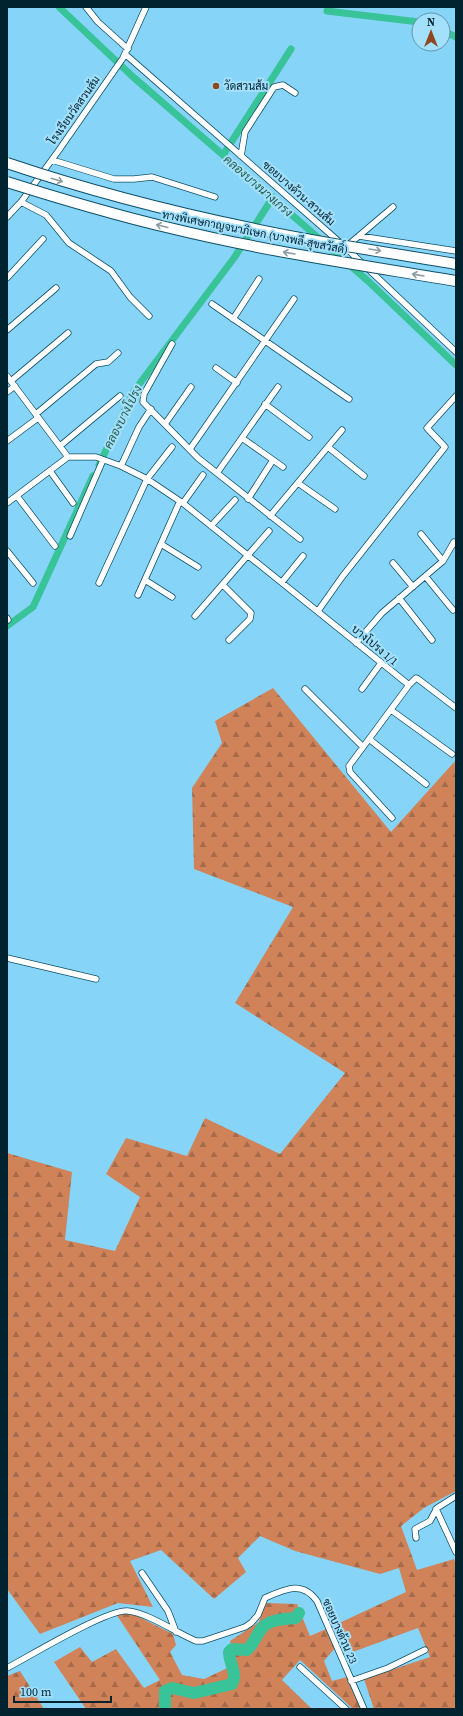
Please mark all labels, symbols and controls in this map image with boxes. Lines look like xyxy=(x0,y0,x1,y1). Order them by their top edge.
north arrow xyxy=(411,12,451,52)
text: N xyxy=(427,15,435,30)
street label: โรงเรียนวัดสวนส้ม xyxy=(44,72,104,149)
place label: วัดสวนส้ม xyxy=(224,79,268,94)
marker: วัดสวนส้ม xyxy=(211,81,221,91)
water label: คลองบางนางเกรง xyxy=(220,152,296,221)
street label: ซอยบางด้วน-สวนส้ม xyxy=(259,158,338,229)
one-way arrow xyxy=(51,177,64,184)
street label: ทางพิเศษกาญจนาภิเษก (บางพลี-สุขสวัสดิ์) xyxy=(160,203,350,259)
one-way arrow xyxy=(156,222,169,230)
one-way arrow xyxy=(368,246,381,254)
one-way arrow xyxy=(283,248,296,256)
one-way arrow xyxy=(411,270,424,278)
water label: คลองบางโปรง xyxy=(100,382,146,452)
street label: บางโปรง 1/1 xyxy=(348,621,402,669)
street label: ซอยบางด้วน 23 xyxy=(319,1596,361,1667)
scale bar xyxy=(14,1678,111,1704)
text: 100 m xyxy=(20,1684,52,1700)

